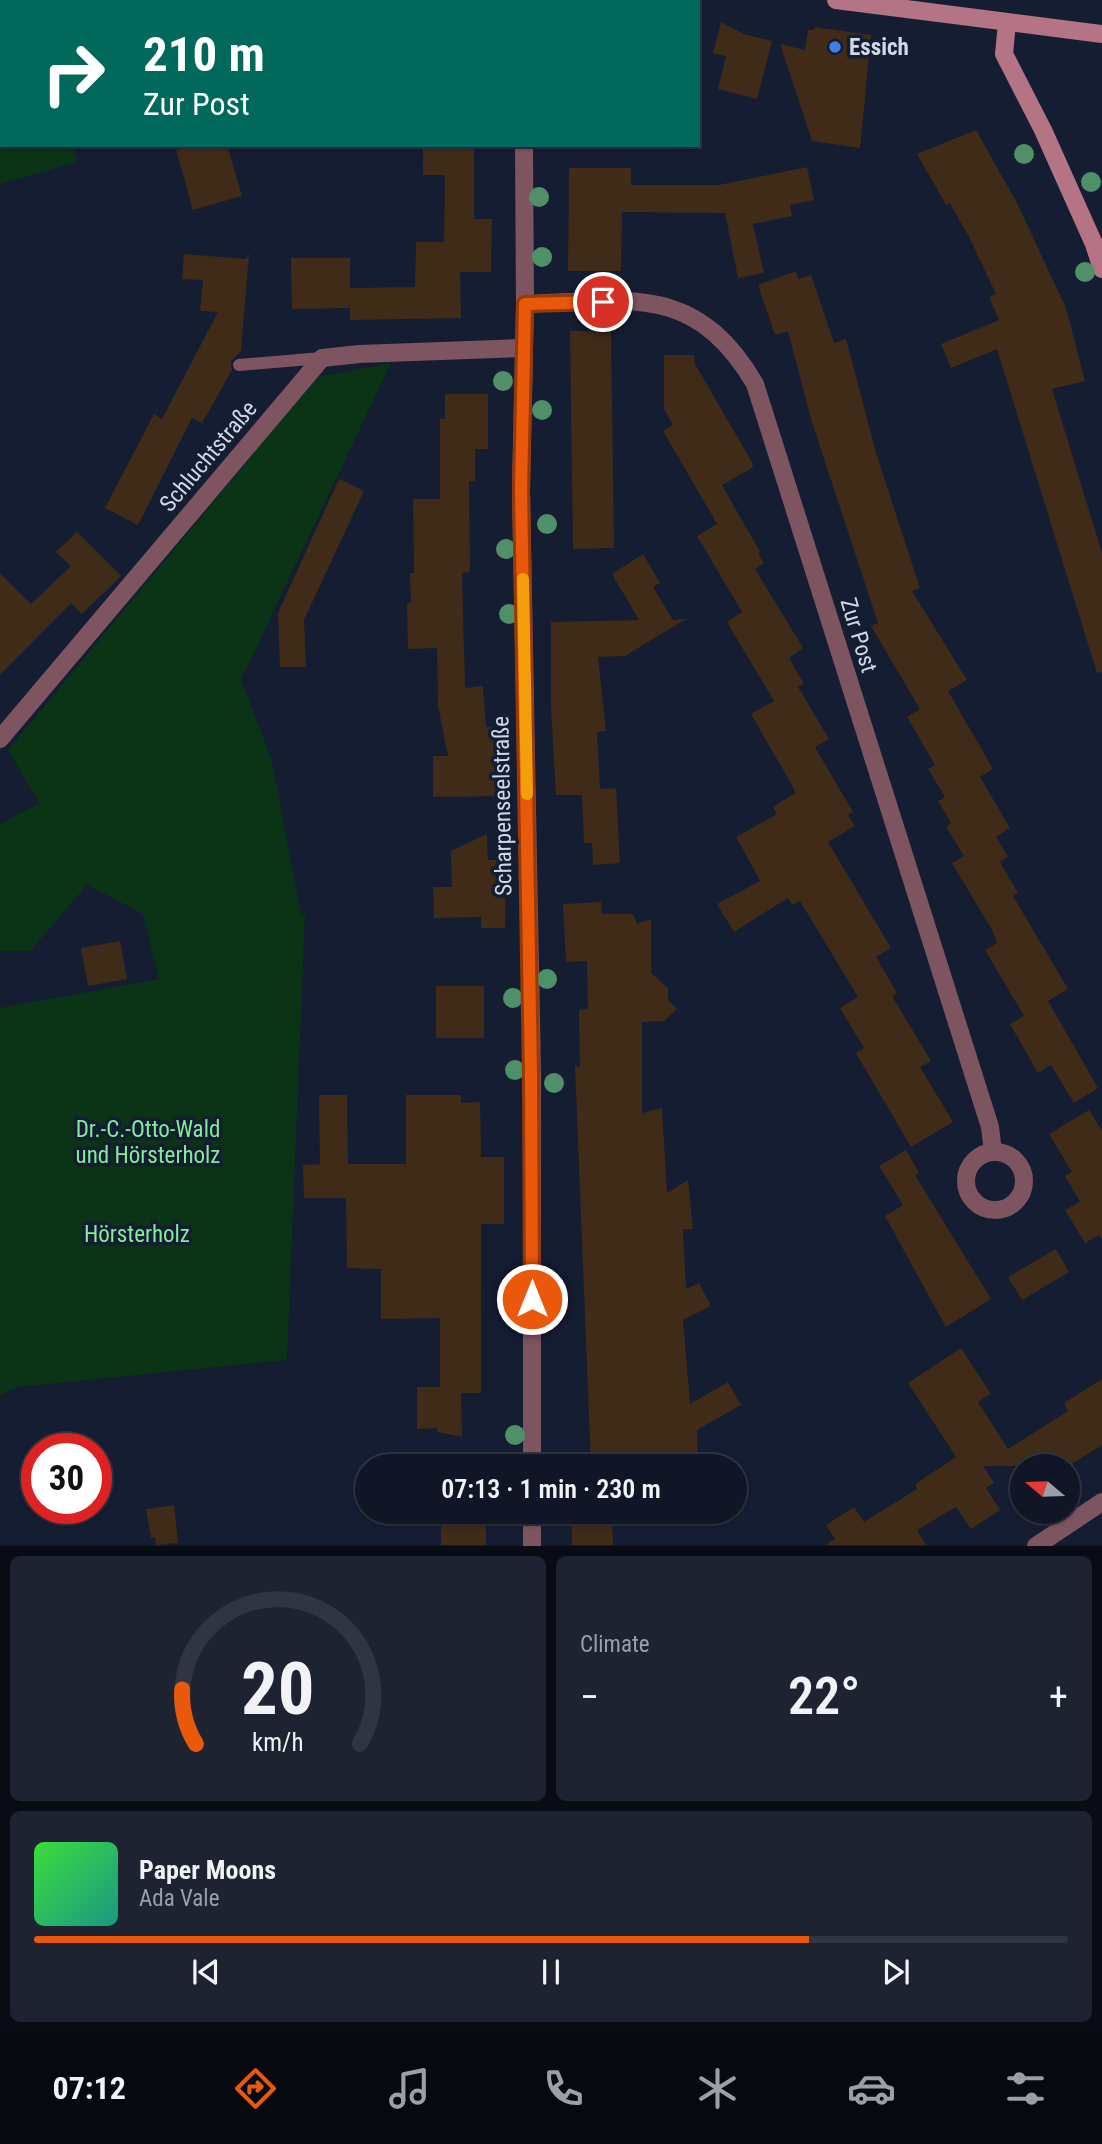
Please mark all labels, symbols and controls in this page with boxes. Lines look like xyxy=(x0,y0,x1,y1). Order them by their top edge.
text: 210 m xyxy=(143,26,265,83)
icon: right xyxy=(28,28,119,119)
place label: Essich xyxy=(849,34,909,61)
marker: Essich xyxy=(827,39,843,55)
text: Zur Post xyxy=(143,85,250,123)
pin xyxy=(573,272,633,332)
icon: arrive xyxy=(584,283,622,321)
street label: Schluchtstraße xyxy=(154,395,263,517)
street label: Zur Post xyxy=(834,595,883,676)
street label: Scharpenseelstraße xyxy=(487,716,518,896)
park label: Dr.-C.-Otto-Wald und Hörsterholz xyxy=(76,1116,220,1169)
park label: Hörsterholz xyxy=(84,1221,190,1248)
position arrow xyxy=(495,1262,569,1336)
speed limit sign: 30 xyxy=(21,1433,112,1524)
north arrow xyxy=(1010,1454,1080,1524)
map controls xyxy=(1010,1454,1080,1524)
text: 07:13 · 1 min · 230 m xyxy=(441,1474,661,1504)
text: Climate xyxy=(580,1631,650,1658)
text: 20 xyxy=(241,1647,315,1733)
text: 22° xyxy=(788,1666,860,1727)
text: − xyxy=(580,1675,599,1719)
text: + xyxy=(1049,1675,1068,1719)
text: km/h xyxy=(252,1728,304,1757)
text: Paper Moons xyxy=(139,1855,276,1885)
text: Ada Vale xyxy=(139,1885,219,1912)
icon: previous xyxy=(187,1953,225,1991)
icon: pause xyxy=(532,1953,570,1991)
icon: next xyxy=(877,1953,915,1991)
icon: directions xyxy=(231,2064,280,2113)
icon: music xyxy=(385,2064,434,2113)
icon: phone xyxy=(539,2064,588,2113)
icon: climate xyxy=(693,2064,742,2113)
icon: car xyxy=(847,2064,896,2113)
icon: filters xyxy=(1001,2064,1050,2113)
text: 07:12 xyxy=(52,2069,126,2107)

